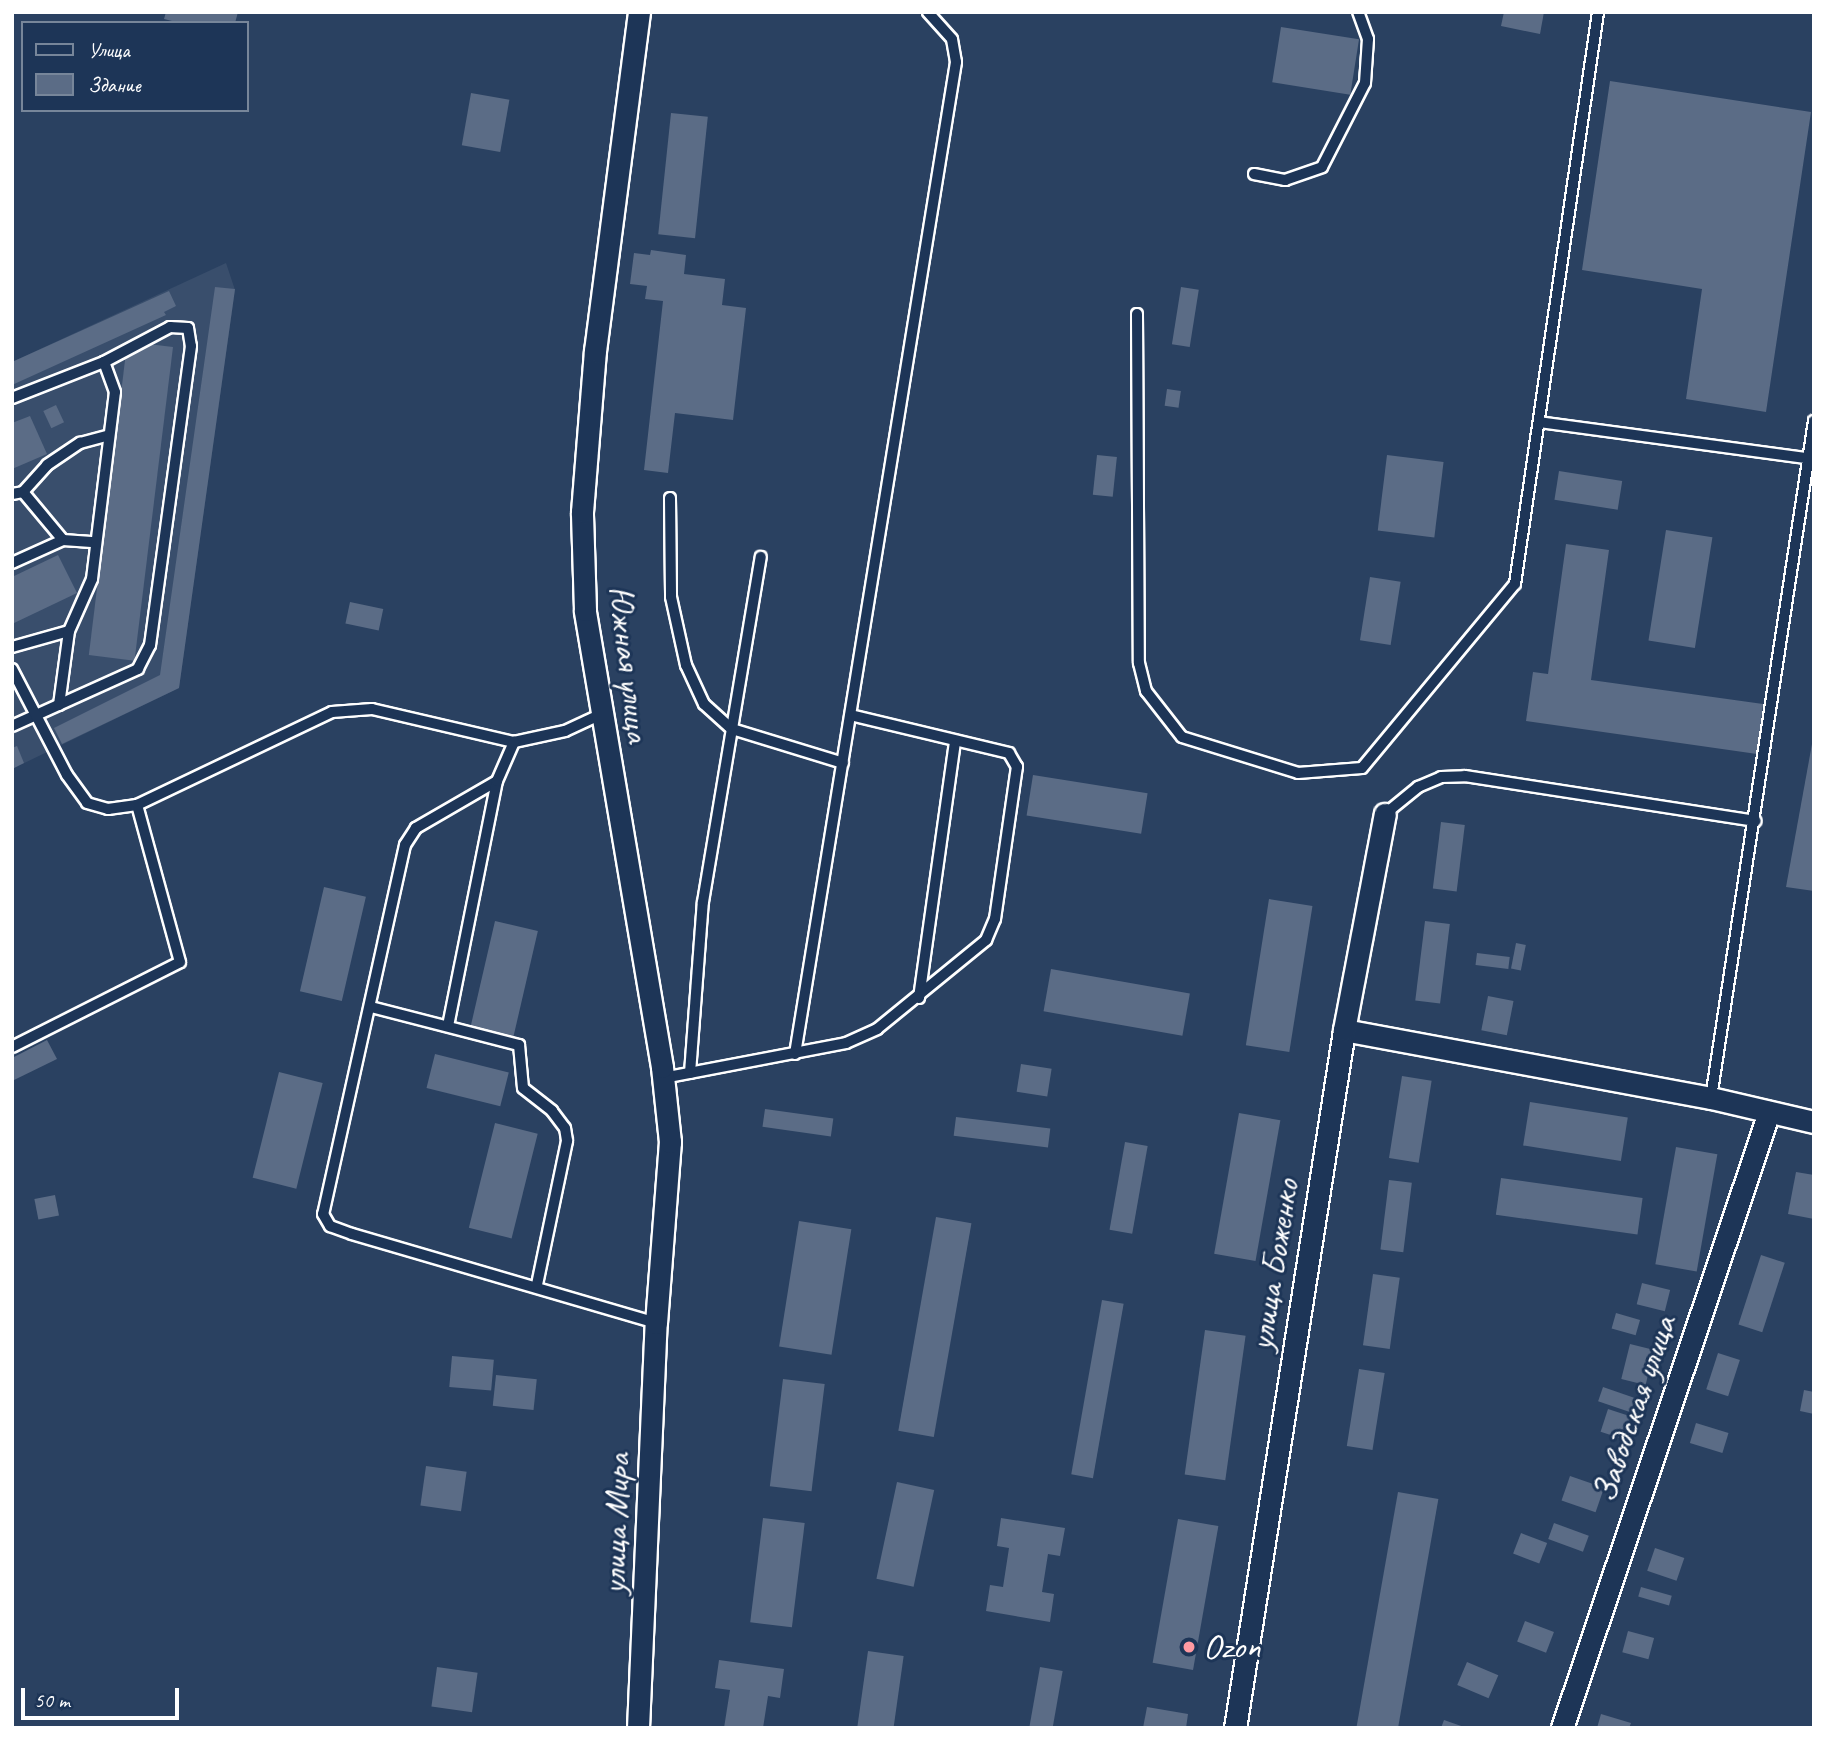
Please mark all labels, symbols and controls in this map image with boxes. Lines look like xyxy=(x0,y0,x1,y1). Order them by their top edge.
legend xyxy=(21,21,248,112)
text: Улица xyxy=(88,37,130,63)
text: Здание xyxy=(88,72,141,98)
street label: Южная улица xyxy=(598,582,660,746)
street label: улица Боженко xyxy=(1240,1175,1308,1355)
street label: Заводская улица xyxy=(1582,1309,1686,1509)
street label: улица Мира xyxy=(593,1453,639,1595)
place label: Ozon xyxy=(1203,1626,1261,1668)
marker: Ozon xyxy=(1181,1639,1197,1655)
scale bar xyxy=(24,1674,182,1718)
text: 50 m xyxy=(34,1687,70,1713)

